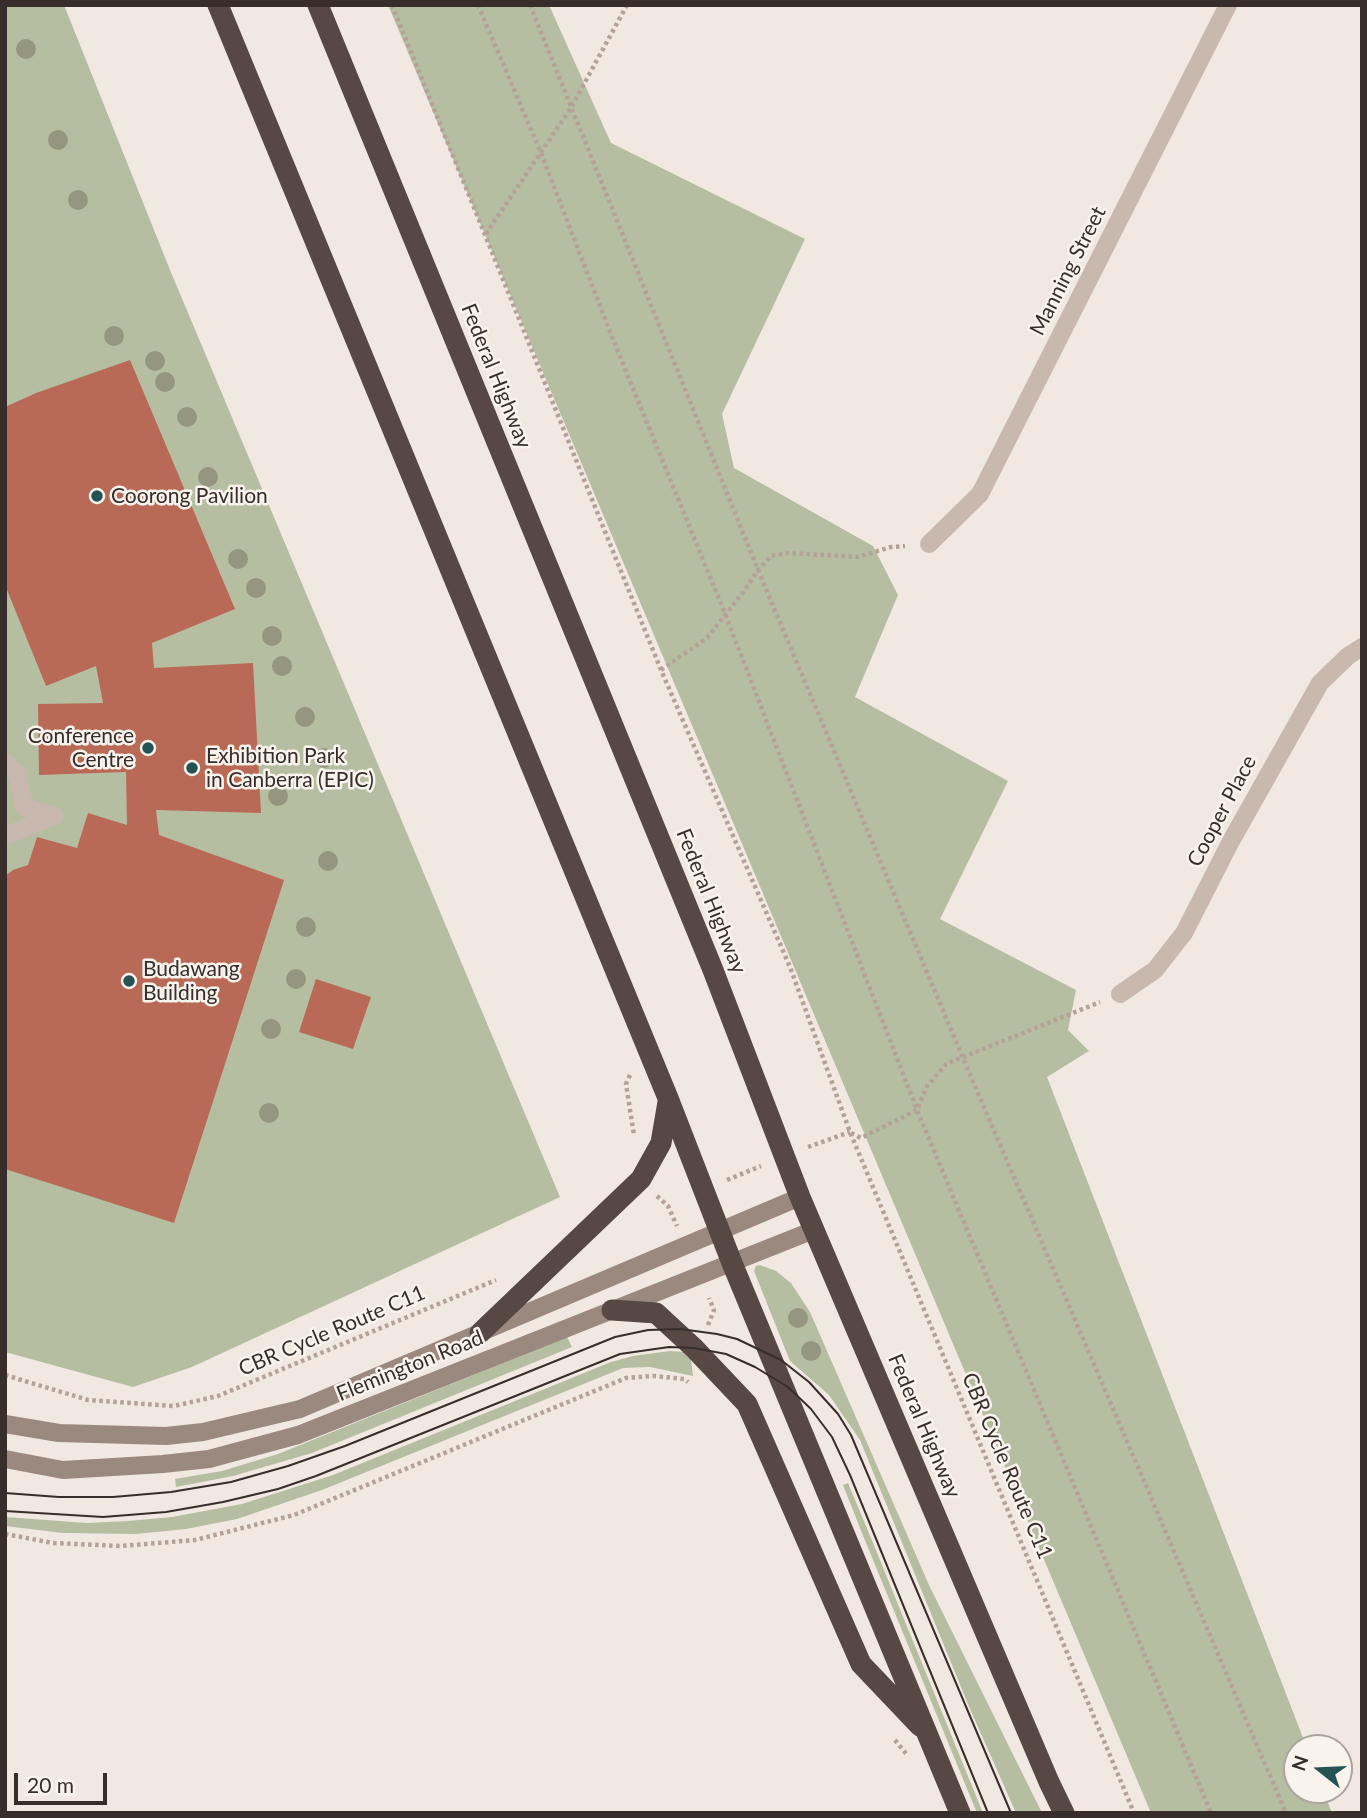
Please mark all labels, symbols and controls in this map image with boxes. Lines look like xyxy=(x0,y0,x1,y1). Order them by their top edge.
street label: Manning Street xyxy=(1025,202,1111,340)
street label: Federal Highway xyxy=(455,300,537,452)
place label: Coorong Pavilion xyxy=(111,483,268,509)
marker: Coorong Pavilion xyxy=(89,488,105,504)
place label: Conference Centre xyxy=(28,723,134,773)
marker: Conference Centre xyxy=(140,740,156,756)
place label: Exhibition Park in Canberra (EPIC) xyxy=(206,743,374,793)
street label: Cooper Place xyxy=(1182,751,1262,871)
marker: Exhibition Park in Canberra (EPIC) xyxy=(184,760,200,776)
street label: Federal Highway xyxy=(670,825,752,977)
place label: Budawang Building xyxy=(143,956,240,1006)
marker: Budawang Building xyxy=(121,973,137,989)
street label: CBR Cycle Route C11 xyxy=(235,1280,429,1382)
street label: Flemington Road xyxy=(333,1325,487,1407)
street label: Federal Highway xyxy=(882,1350,966,1502)
street label: CBR Cycle Route C11 xyxy=(956,1369,1058,1563)
north arrow xyxy=(1283,1734,1353,1804)
text: N xyxy=(1286,1752,1313,1773)
scale bar xyxy=(18,1758,110,1802)
text: 20 m xyxy=(27,1772,74,1797)

